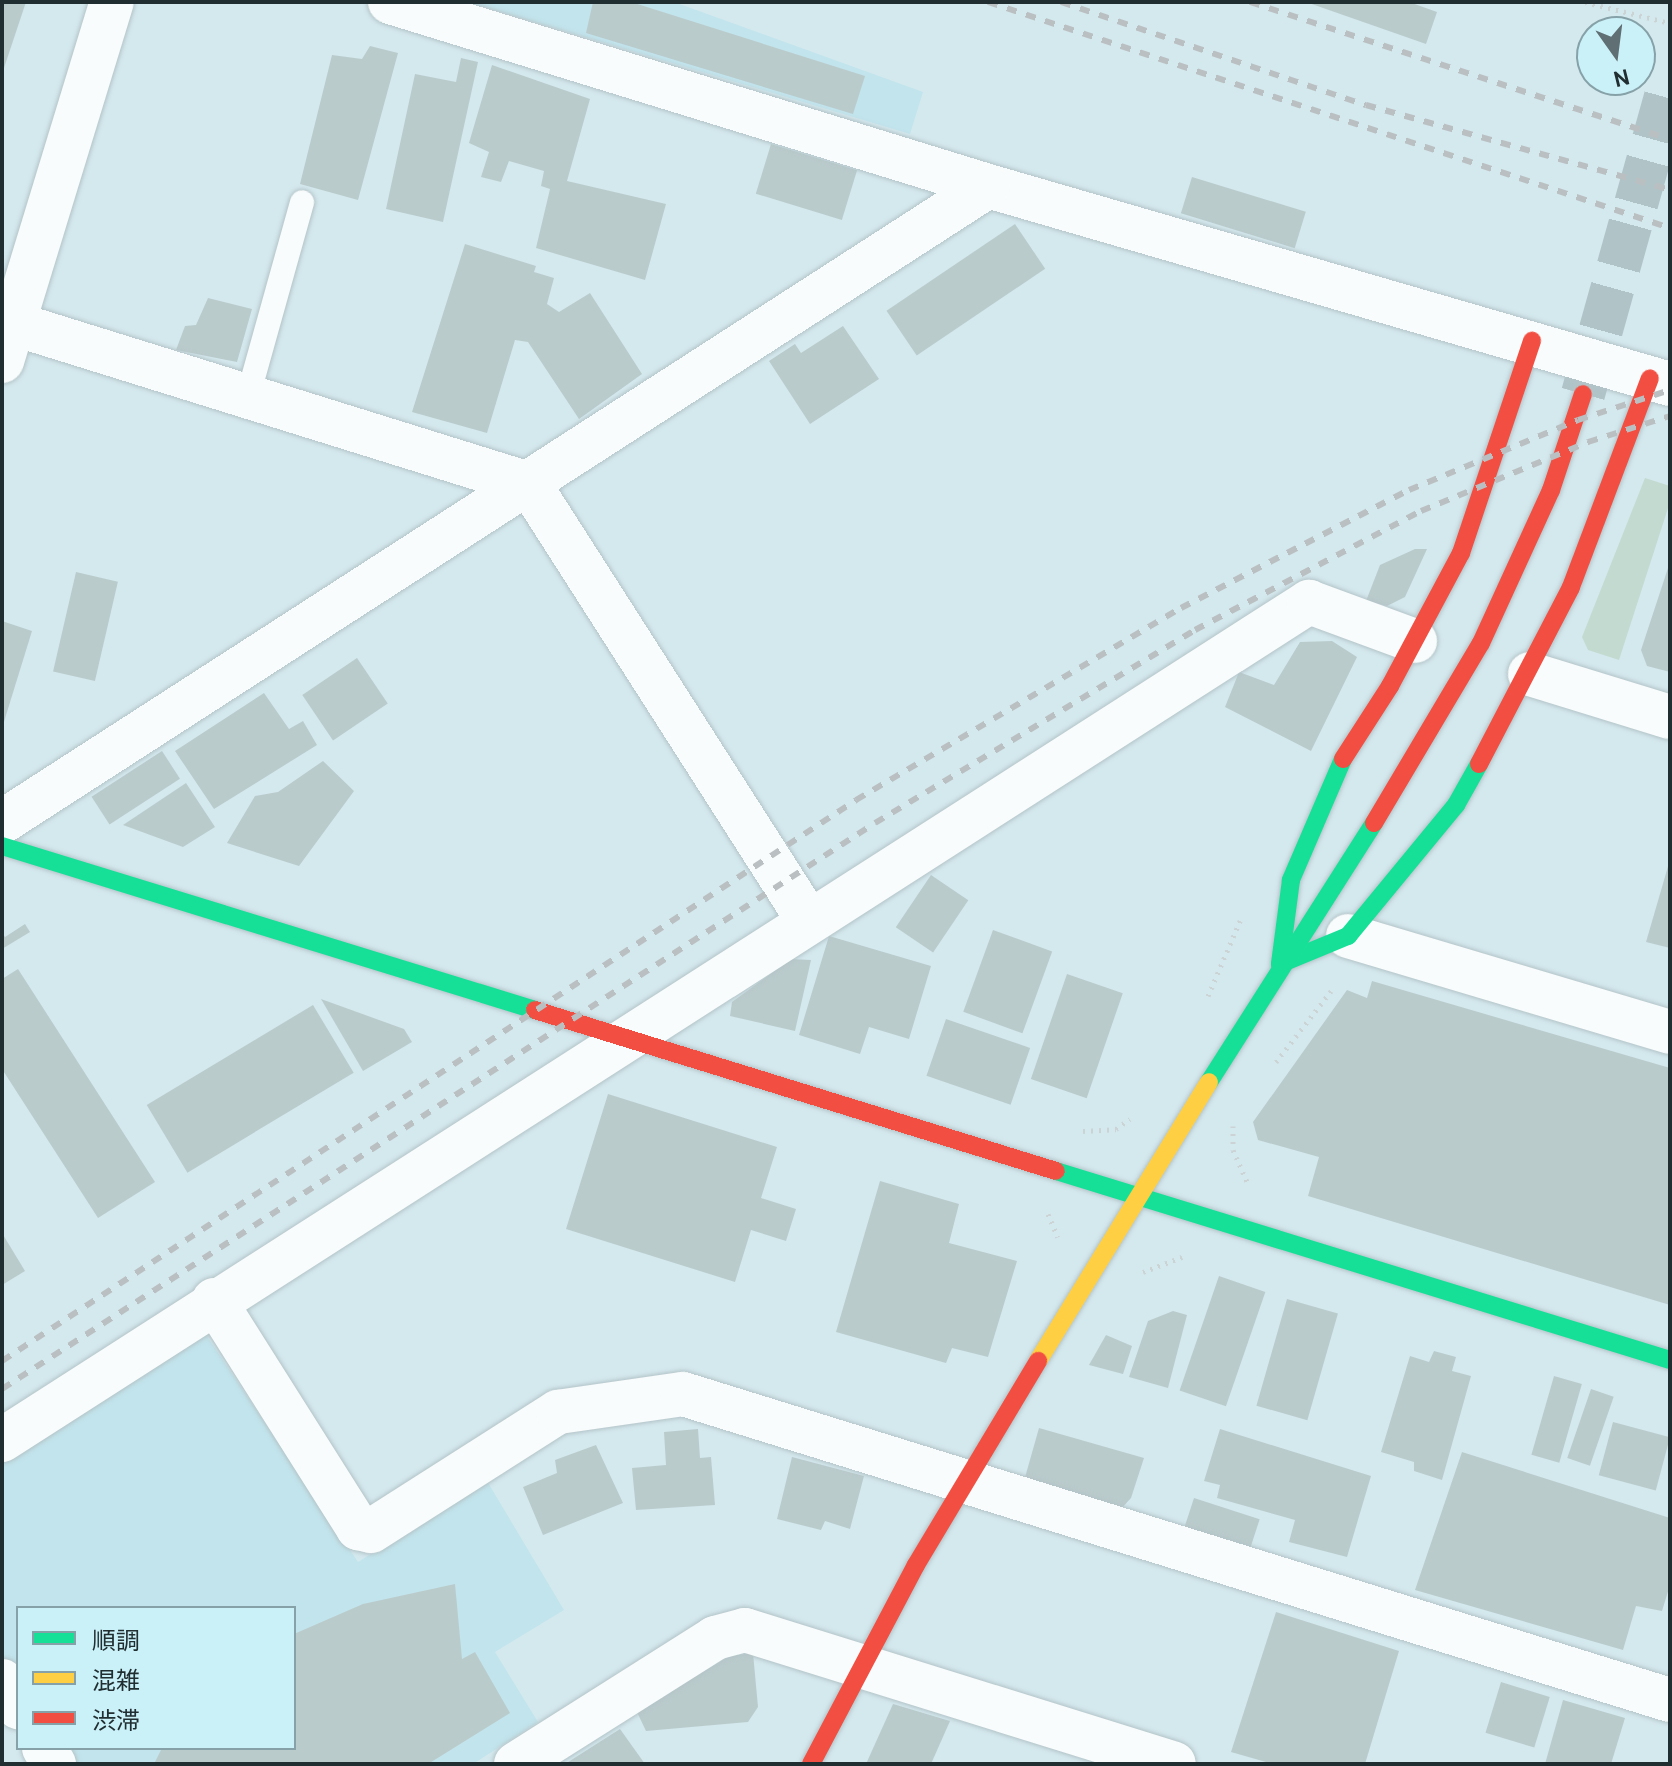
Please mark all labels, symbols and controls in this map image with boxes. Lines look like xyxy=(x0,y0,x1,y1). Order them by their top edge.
north arrow xyxy=(1576,16,1656,96)
text: N xyxy=(1611,63,1632,93)
legend xyxy=(16,1606,296,1750)
text: 順調 xyxy=(92,1626,140,1655)
text: 混雑 xyxy=(92,1666,140,1695)
text: 渋滞 xyxy=(92,1706,140,1735)

